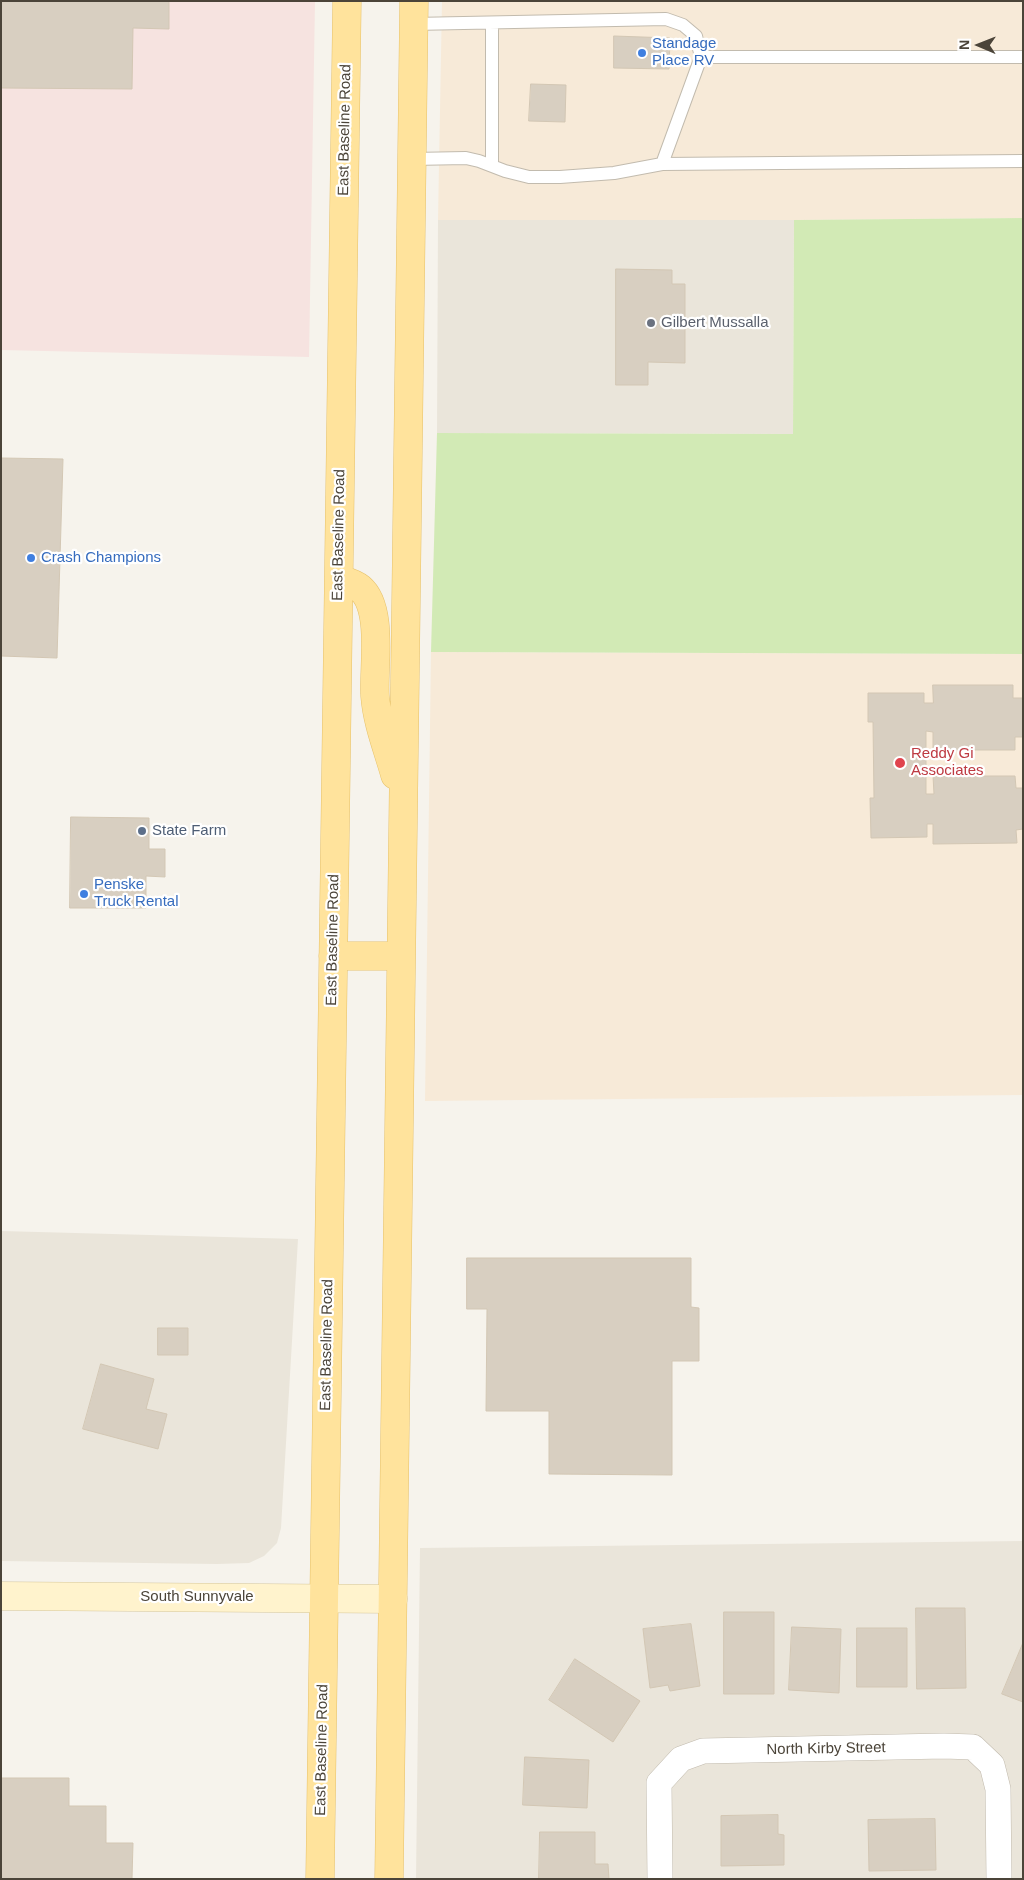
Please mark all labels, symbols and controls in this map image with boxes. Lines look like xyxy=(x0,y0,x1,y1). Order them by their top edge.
north arrow xyxy=(954,20,1004,70)
place label: Standage Place RV xyxy=(652,35,716,70)
text: N xyxy=(956,40,972,50)
marker: Standage Place RV xyxy=(636,47,648,59)
street label: East Baseline Road xyxy=(335,64,355,196)
place label: Gilbert Mussalla xyxy=(661,314,769,332)
marker: Gilbert Mussalla xyxy=(645,317,657,329)
street label: East Baseline Road xyxy=(329,469,349,601)
place label: Crash Champions xyxy=(41,549,161,567)
marker: Crash Champions xyxy=(25,552,37,564)
place label: Reddy Gi Associates xyxy=(911,745,984,780)
marker: Reddy Gi Associates xyxy=(893,756,907,770)
place label: State Farm xyxy=(152,822,226,840)
marker: State Farm xyxy=(136,825,148,837)
street label: East Baseline Road xyxy=(323,874,343,1006)
place label: Penske Truck Rental xyxy=(94,876,178,911)
marker: Penske Truck Rental xyxy=(78,888,90,900)
street label: East Baseline Road xyxy=(317,1279,337,1411)
street label: South Sunnyvale xyxy=(140,1588,254,1606)
street label: East Baseline Road xyxy=(312,1684,332,1816)
street label: North Kirby Street xyxy=(766,1739,886,1759)

